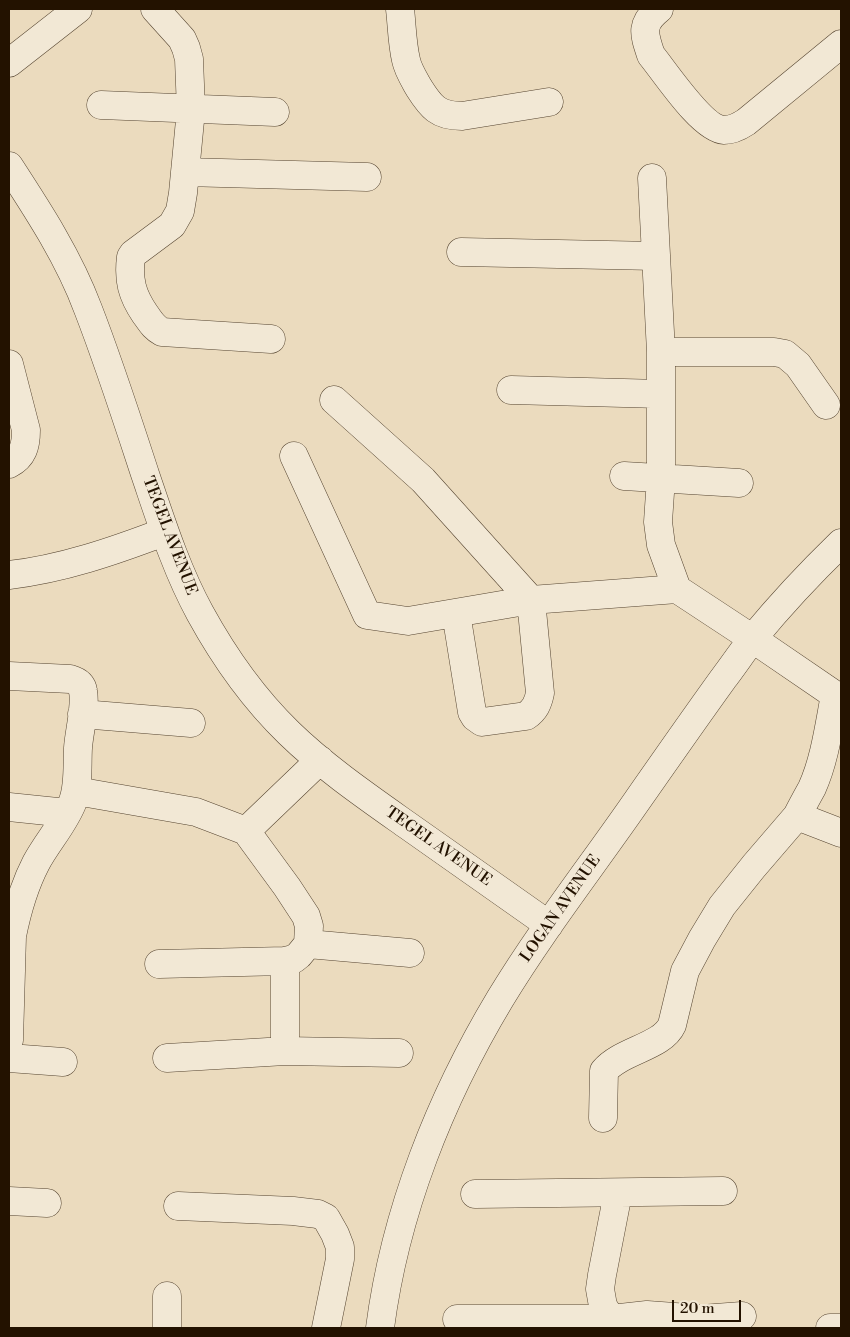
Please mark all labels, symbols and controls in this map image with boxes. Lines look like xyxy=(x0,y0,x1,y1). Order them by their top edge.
street label: TEGEL AVENUE xyxy=(138,474,200,598)
street label: TEGEL AVENUE xyxy=(381,803,495,891)
street label: LOGAN AVENUE xyxy=(517,852,605,966)
scale bar xyxy=(675,1290,744,1322)
text: 20 m xyxy=(680,1299,715,1318)

